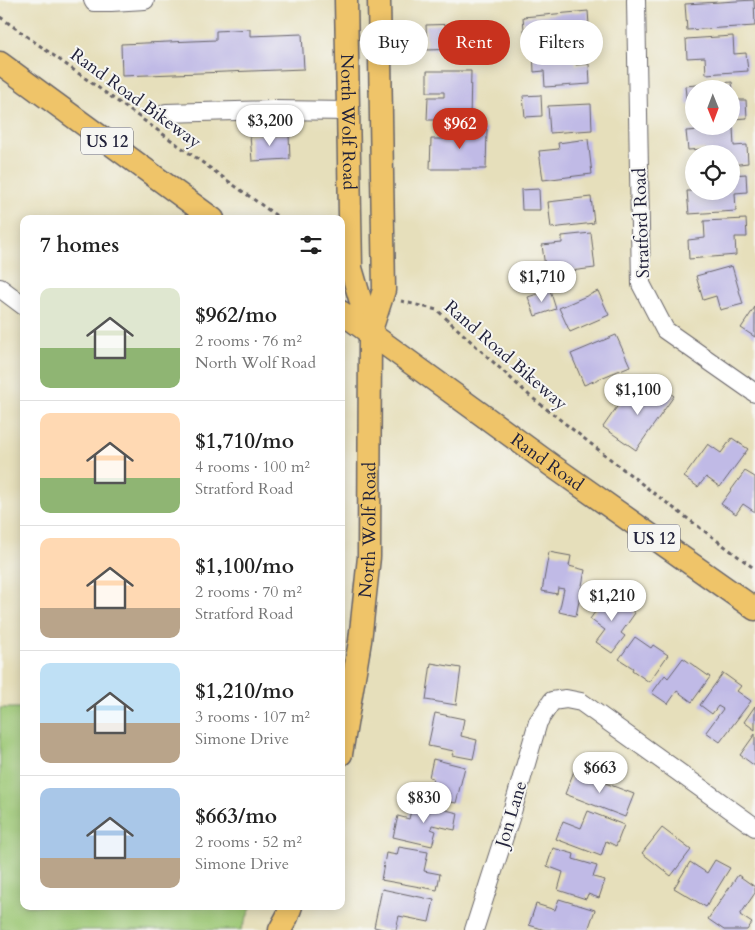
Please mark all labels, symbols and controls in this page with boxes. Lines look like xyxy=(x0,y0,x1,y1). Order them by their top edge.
chip: Buy xyxy=(360,20,428,65)
chip: Rent xyxy=(438,20,510,65)
chip: Filters xyxy=(520,20,603,65)
street label: Rand Road Bikeway xyxy=(65,42,207,155)
street label: North Wolf Road xyxy=(334,54,362,191)
north arrow xyxy=(685,80,740,135)
map controls xyxy=(685,80,740,200)
pin: $3,200 xyxy=(229,104,311,147)
pin: $962 xyxy=(430,108,490,150)
text: $3,200 xyxy=(247,110,293,132)
text: $962 xyxy=(444,113,476,135)
road number: US 12 xyxy=(81,128,133,154)
button: locate xyxy=(685,145,740,200)
street label: Stratford Road xyxy=(627,167,656,279)
text: 7 homes xyxy=(40,231,119,260)
icon: filters xyxy=(297,231,325,259)
pin: $1,710 xyxy=(501,260,583,303)
text: $1,710 xyxy=(519,266,565,288)
street label: Rand Road Bikeway xyxy=(439,295,573,416)
text: $962/mo xyxy=(195,301,277,330)
icon: home xyxy=(80,308,140,368)
text: 2 rooms · 76 m² xyxy=(195,330,302,352)
text: North Wolf Road xyxy=(195,352,316,374)
pin: $1,100 xyxy=(597,374,679,416)
text: $1,100 xyxy=(615,379,661,401)
text: $1,710/mo xyxy=(195,427,294,456)
street label: Rand Road xyxy=(505,427,589,497)
icon: home xyxy=(80,433,140,493)
text: 4 rooms · 100 m² xyxy=(195,456,310,478)
street label: North Wolf Road xyxy=(353,461,382,599)
text: Stratford Road xyxy=(195,478,293,500)
road number: US 12 xyxy=(628,524,680,552)
text: $1,100/mo xyxy=(195,552,294,581)
icon: home xyxy=(80,558,140,618)
pin: $1,210 xyxy=(571,580,653,622)
text: 2 rooms · 70 m² xyxy=(195,581,302,603)
text: $1,210 xyxy=(589,585,635,607)
text: Stratford Road xyxy=(195,603,293,625)
text: $1,210/mo xyxy=(195,677,294,706)
icon: home xyxy=(80,683,140,743)
text: 3 rooms · 107 m² xyxy=(195,706,310,728)
text: Simone Drive xyxy=(195,728,289,750)
pin: $663 xyxy=(570,752,630,794)
text: $663 xyxy=(584,757,616,779)
street label: Jon Lane xyxy=(489,778,533,853)
pin: $830 xyxy=(394,782,454,824)
text: $830 xyxy=(408,787,440,809)
text: $663/mo xyxy=(195,802,277,831)
icon: home xyxy=(80,808,140,868)
text: 2 rooms · 52 m² xyxy=(195,831,302,853)
text: Simone Drive xyxy=(195,853,289,875)

